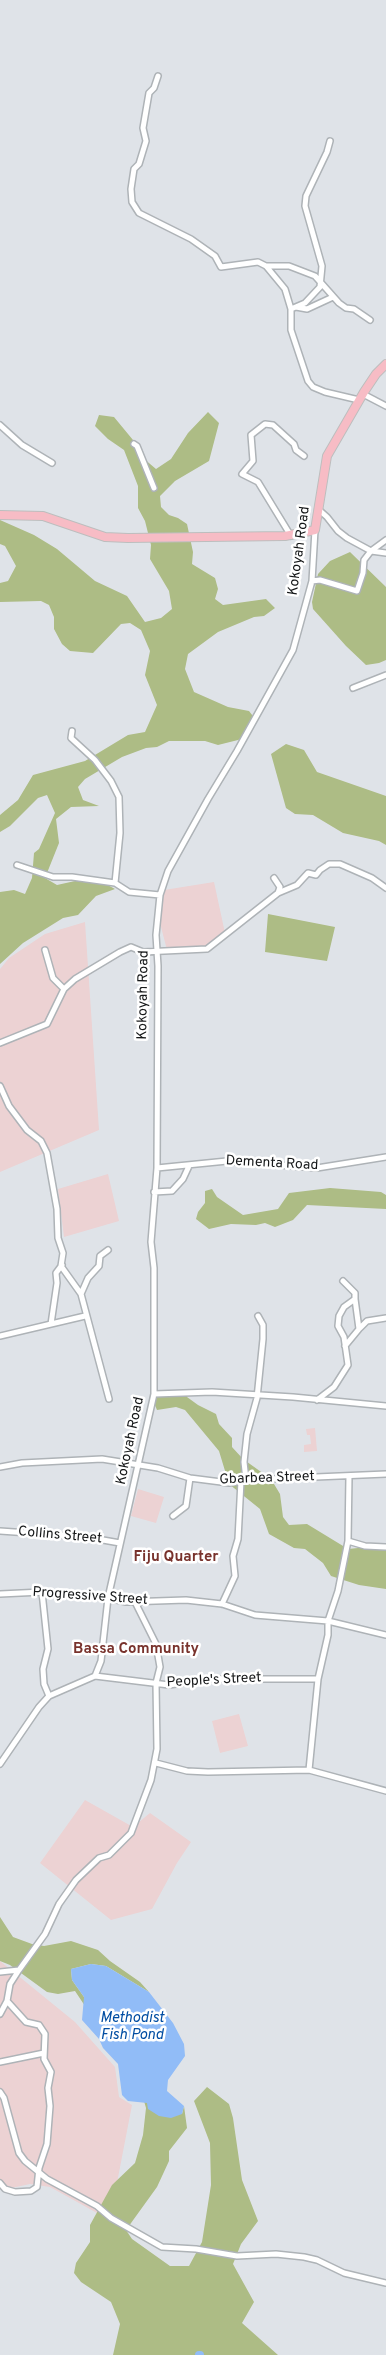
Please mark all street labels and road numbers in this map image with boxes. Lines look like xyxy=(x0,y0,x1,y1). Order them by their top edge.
street label: Kokoyah Road xyxy=(285,506,315,596)
street label: Kokoyah Road xyxy=(135,950,153,1040)
street label: Dementa Road xyxy=(225,1153,319,1175)
street label: Kokoyah Road xyxy=(113,1395,149,1487)
street label: Gbarbea Street xyxy=(219,1469,315,1489)
street label: Collins Street xyxy=(17,1524,103,1548)
street label: Progressive Street xyxy=(32,1585,148,1609)
street label: People's Street xyxy=(166,1670,262,1692)

